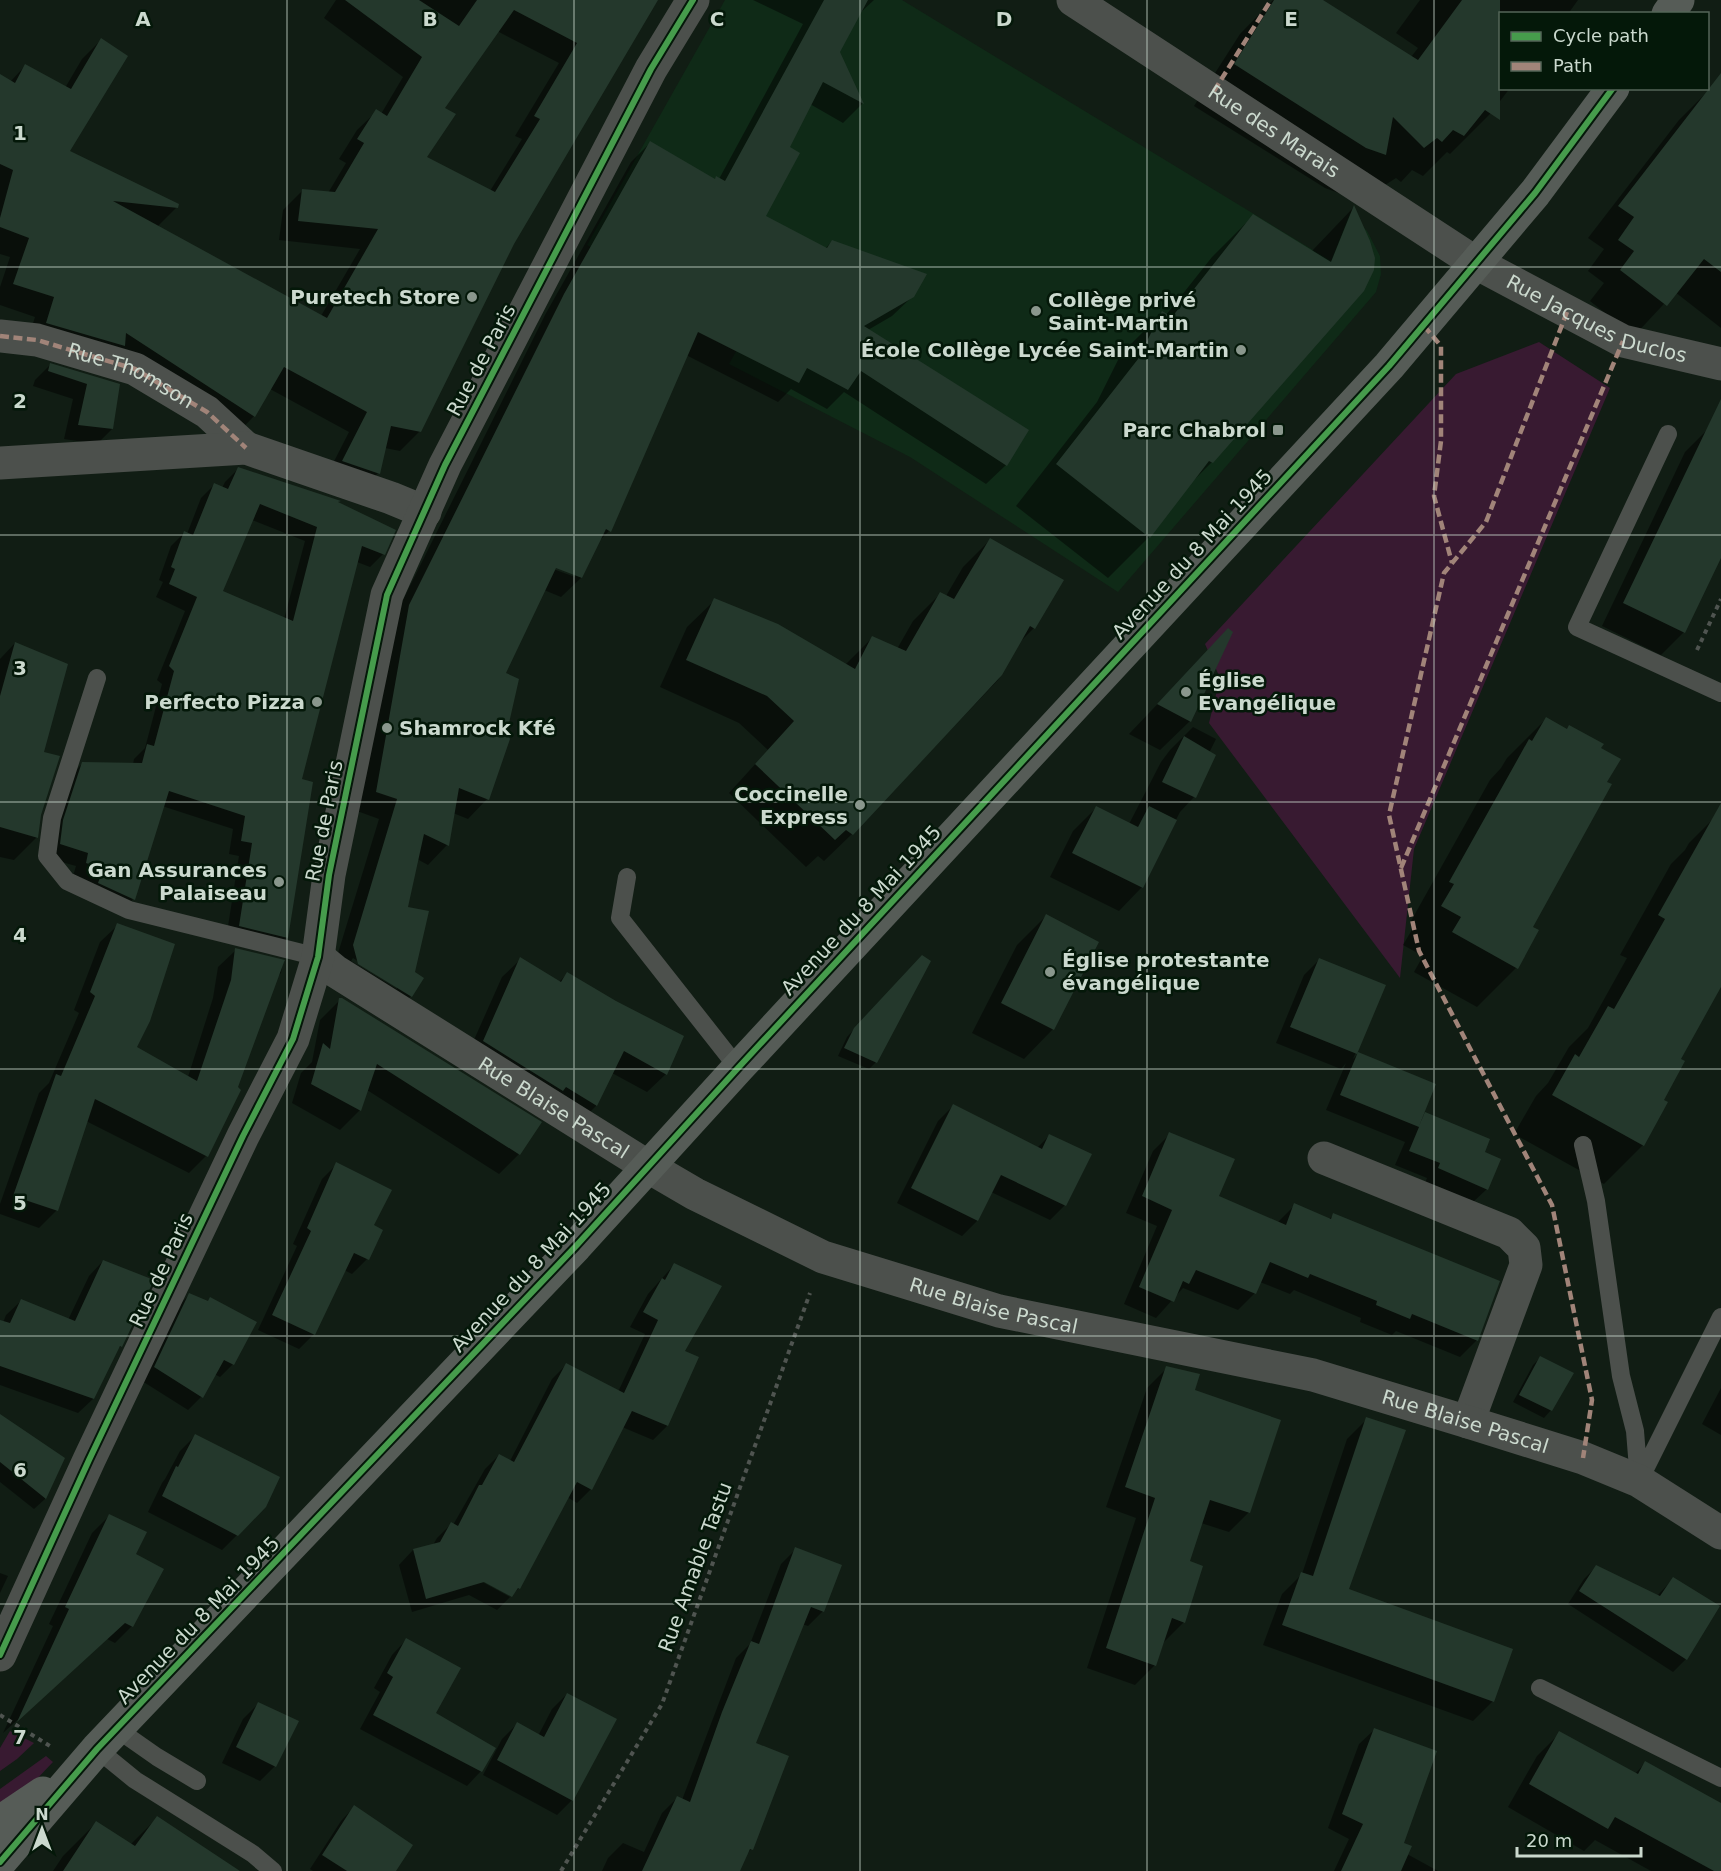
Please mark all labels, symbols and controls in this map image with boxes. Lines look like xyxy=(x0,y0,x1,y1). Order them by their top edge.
text: A xyxy=(135,7,151,31)
text: B xyxy=(422,7,438,31)
text: C xyxy=(710,7,724,31)
text: D xyxy=(996,7,1012,31)
text: E xyxy=(1284,7,1298,31)
legend xyxy=(1499,12,1709,90)
text: Cycle path xyxy=(1553,25,1649,46)
text: Path xyxy=(1553,55,1593,76)
street label: Rue des Marais xyxy=(1204,80,1344,183)
text: 1 xyxy=(13,121,27,145)
street label: Rue Jacques Duclos xyxy=(1502,269,1689,368)
place label: Puretech Store xyxy=(290,285,460,309)
place label: Collège privé Saint-Martin xyxy=(1048,288,1196,335)
marker: Puretech Store xyxy=(465,290,479,304)
street label: Rue de Paris xyxy=(441,300,521,420)
marker: Collège privé Saint-Martin xyxy=(1029,304,1043,318)
street label: Rue Thomson xyxy=(65,338,198,414)
place label: École Collège Lycée Saint-Martin xyxy=(861,338,1229,362)
marker: École Collège Lycée Saint-Martin xyxy=(1234,343,1248,357)
text: 2 xyxy=(13,389,27,413)
place label: Parc Chabrol xyxy=(1123,418,1266,442)
marker: Parc Chabrol xyxy=(1271,423,1285,437)
street label: Avenue du 8 Mai 1945 xyxy=(1107,464,1277,644)
text: 3 xyxy=(13,656,27,680)
place label: Église Evangélique xyxy=(1198,668,1336,715)
marker: Église Evangélique xyxy=(1179,685,1193,699)
place label: Perfecto Pizza xyxy=(144,690,305,714)
marker: Perfecto Pizza xyxy=(310,695,324,709)
place label: Shamrock Kfé xyxy=(399,716,555,740)
marker: Shamrock Kfé xyxy=(380,721,394,735)
street label: Rue de Paris xyxy=(300,758,348,884)
place label: Coccinelle Express xyxy=(734,782,848,829)
marker: Coccinelle Express xyxy=(853,798,867,812)
street label: Avenue du 8 Mai 1945 xyxy=(776,820,946,1000)
place label: Gan Assurances Palaiseau xyxy=(87,858,267,905)
marker: Gan Assurances Palaiseau xyxy=(272,875,286,889)
text: 4 xyxy=(13,923,27,947)
place label: Église protestante évangélique xyxy=(1062,948,1270,995)
marker: Église protestante évangélique xyxy=(1043,965,1057,979)
street label: Rue Blaise Pascal xyxy=(474,1052,634,1164)
street label: Avenue du 8 Mai 1945 xyxy=(446,1177,616,1357)
text: 5 xyxy=(13,1191,27,1215)
street label: Rue de Paris xyxy=(124,1209,198,1331)
street label: Rue Blaise Pascal xyxy=(907,1272,1080,1339)
street label: Rue Blaise Pascal xyxy=(1379,1385,1552,1459)
text: 6 xyxy=(13,1458,27,1482)
street label: Rue Amable Tastu xyxy=(653,1479,737,1655)
street label: Avenue du 8 Mai 1945 xyxy=(112,1531,284,1709)
text: 7 xyxy=(13,1725,27,1749)
north arrow xyxy=(12,1799,72,1859)
text: N xyxy=(35,1805,49,1824)
scale bar xyxy=(1517,1820,1642,1858)
text: 20 m xyxy=(1526,1830,1572,1851)

